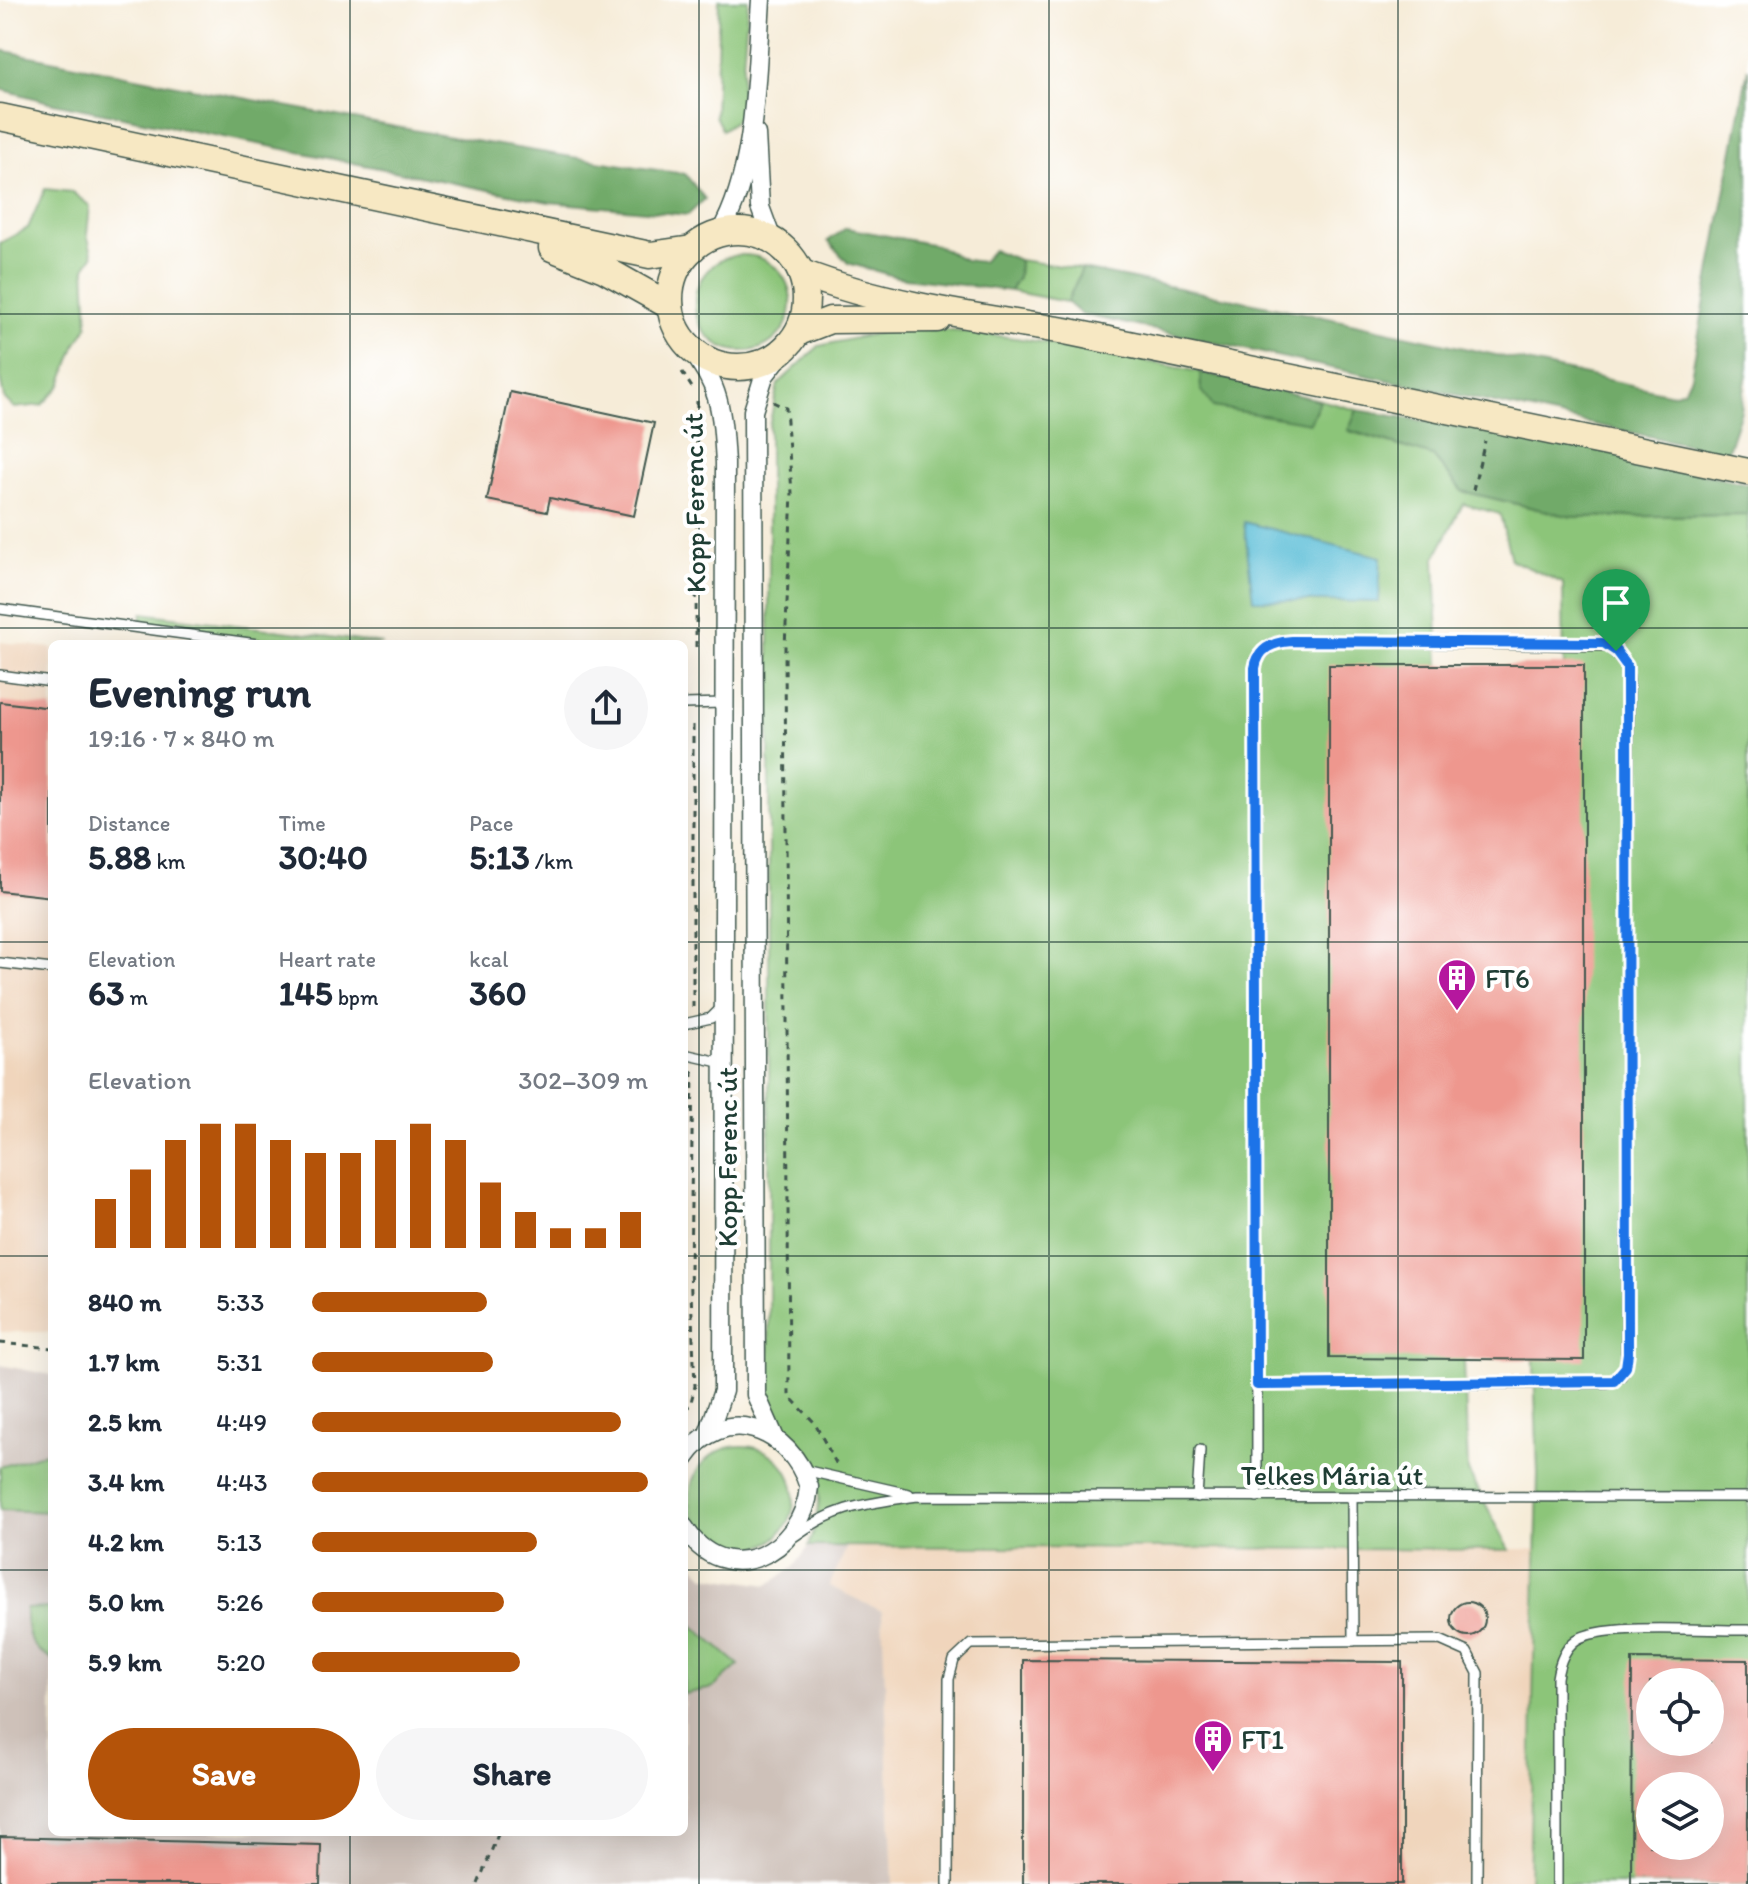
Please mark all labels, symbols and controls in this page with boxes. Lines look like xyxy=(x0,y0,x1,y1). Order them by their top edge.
street label: Kopp Ferenc út xyxy=(675,413,713,593)
pin xyxy=(1582,569,1650,651)
icon: arrive xyxy=(1594,581,1638,625)
text: Evening run xyxy=(88,665,311,718)
button: share xyxy=(564,666,648,750)
text: 19:16 · 7 × 840 m xyxy=(88,722,275,754)
text: Distance xyxy=(88,810,170,837)
text: Time xyxy=(279,810,326,837)
text: Pace xyxy=(469,810,513,837)
text: 5.88 xyxy=(88,837,151,878)
text: 30:40 xyxy=(279,837,368,878)
text: 5:13 xyxy=(469,837,530,878)
text: km xyxy=(151,848,186,875)
text: /km xyxy=(530,848,573,875)
text: Elevation xyxy=(88,946,175,973)
text: Heart rate xyxy=(279,946,376,973)
text: kcal xyxy=(469,946,508,973)
building icon: FT6 xyxy=(1436,957,1478,1012)
place label: FT6 xyxy=(1485,961,1530,995)
text: 63 xyxy=(88,973,125,1014)
text: 145 xyxy=(279,973,333,1014)
text: 360 xyxy=(469,973,527,1014)
text: m xyxy=(125,984,148,1011)
text: bpm xyxy=(333,984,378,1011)
text: Elevation xyxy=(88,1064,191,1096)
text: 302–309 m xyxy=(518,1064,648,1096)
street label: Kopp Ferenc út xyxy=(710,1067,744,1247)
text: 840 m xyxy=(88,1286,162,1318)
text: 5:33 xyxy=(216,1286,264,1318)
text: 1.7 km xyxy=(88,1346,160,1378)
text: 5:31 xyxy=(216,1346,262,1378)
text: 2.5 km xyxy=(88,1406,162,1438)
text: 4:49 xyxy=(216,1406,267,1438)
street label: Telkes Mária út xyxy=(1241,1458,1423,1492)
text: 3.4 km xyxy=(88,1466,164,1498)
text: 4:43 xyxy=(216,1466,268,1498)
text: 4.2 km xyxy=(88,1526,164,1558)
text: 5:13 xyxy=(216,1526,262,1558)
text: 5.0 km xyxy=(88,1586,164,1618)
text: 5:26 xyxy=(216,1586,263,1618)
text: 5.9 km xyxy=(88,1646,162,1678)
text: 5:20 xyxy=(216,1646,266,1678)
map controls xyxy=(1636,1668,1724,1860)
button: locate xyxy=(1636,1668,1724,1756)
building icon: FT1 xyxy=(1192,1718,1234,1773)
place label: FT1 xyxy=(1241,1722,1284,1756)
button: Save xyxy=(88,1728,360,1820)
button: Share xyxy=(376,1728,648,1820)
button: layers xyxy=(1636,1772,1724,1860)

